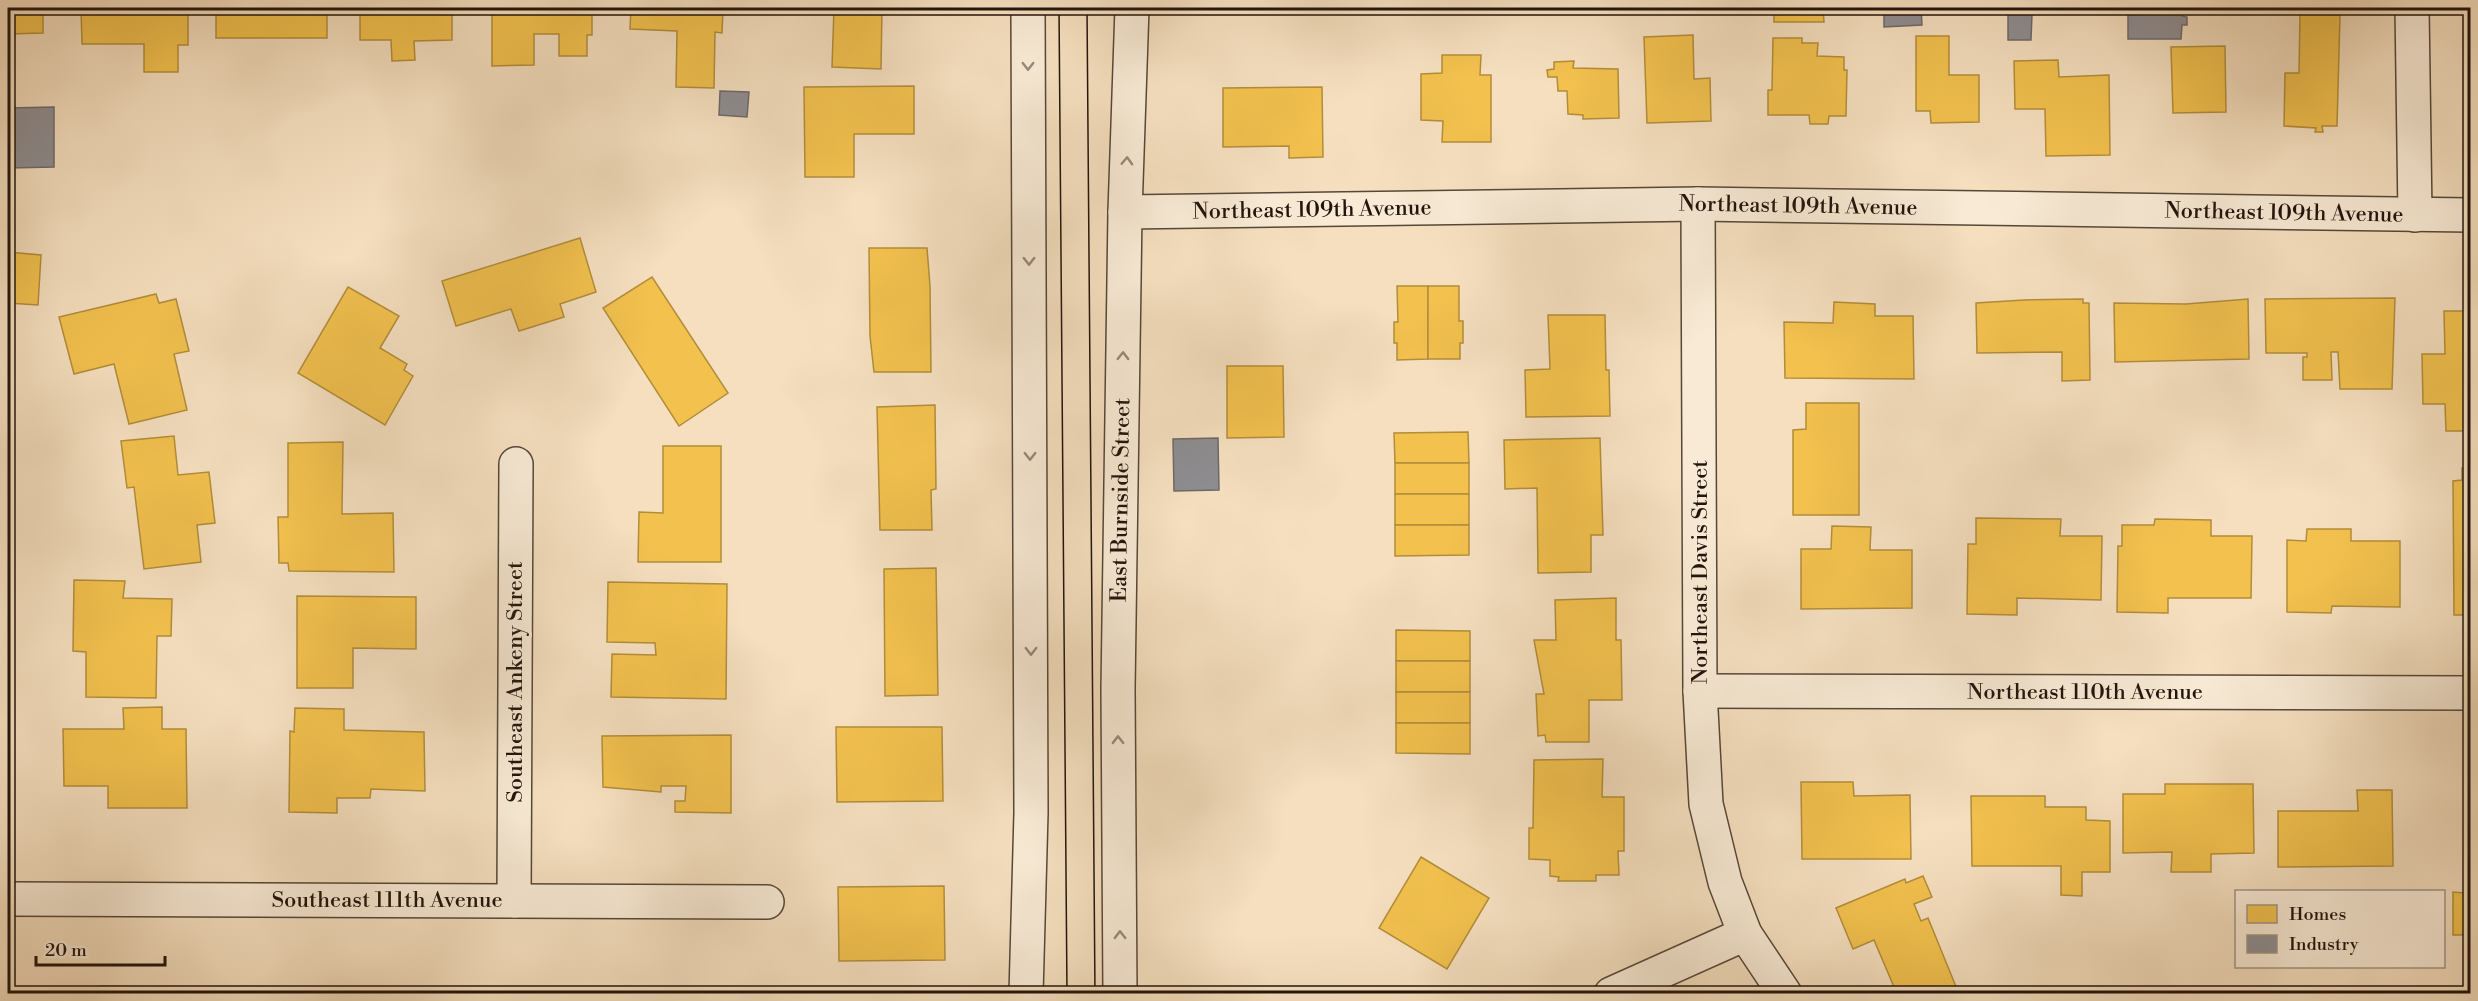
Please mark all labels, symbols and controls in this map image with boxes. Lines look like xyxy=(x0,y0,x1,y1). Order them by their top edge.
one-way arrow xyxy=(1022,61,1034,70)
one-way arrow xyxy=(1120,157,1133,166)
street label: Northeast 109th Avenue xyxy=(1678,190,1918,222)
street label: Northeast 109th Avenue xyxy=(1192,194,1432,226)
street label: Northeast 109th Avenue xyxy=(2164,197,2404,229)
one-way arrow xyxy=(1023,256,1035,265)
one-way arrow xyxy=(1117,352,1129,361)
street label: East Burnside Street xyxy=(1106,397,1136,602)
one-way arrow xyxy=(1024,451,1036,460)
street label: Northeast Davis Street xyxy=(1687,460,1714,684)
street label: Southeast Ankeny Street xyxy=(502,561,529,803)
one-way arrow xyxy=(1025,646,1037,655)
street label: Northeast 110th Avenue xyxy=(1967,679,2203,706)
one-way arrow xyxy=(1112,736,1124,745)
street label: Southeast 111th Avenue xyxy=(271,887,503,914)
legend xyxy=(2235,890,2445,968)
text: Homes xyxy=(2289,903,2346,926)
scale bar xyxy=(36,929,165,967)
one-way arrow xyxy=(1114,931,1126,940)
text: Industry xyxy=(2289,933,2359,956)
text: 20 m xyxy=(45,939,87,962)

